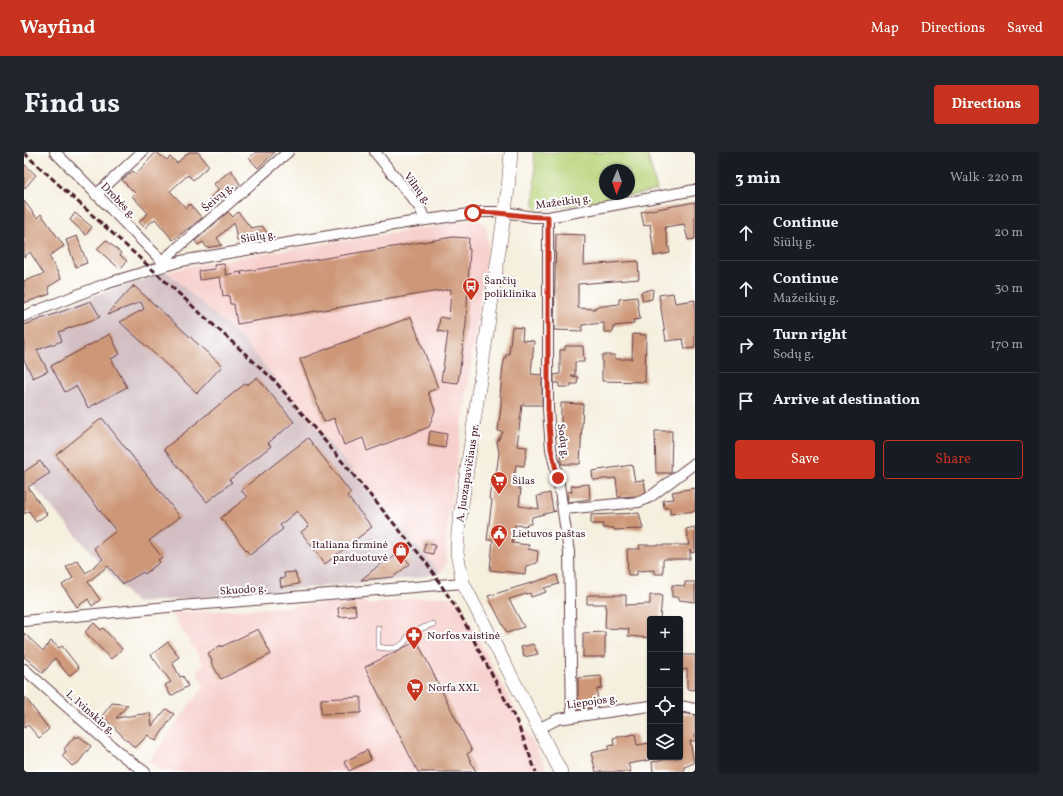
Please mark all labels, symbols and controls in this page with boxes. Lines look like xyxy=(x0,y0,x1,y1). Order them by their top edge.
text: Wayfind xyxy=(20,15,95,41)
text: Map xyxy=(871,19,899,38)
text: Directions xyxy=(921,19,985,38)
text: Saved xyxy=(1007,19,1043,38)
text: Find us xyxy=(24,85,120,124)
button: Directions xyxy=(934,85,1039,124)
north arrow xyxy=(599,164,635,200)
text: 3 min xyxy=(735,167,781,190)
text: Walk · 220 m xyxy=(950,169,1023,187)
street label: Vilnų g. xyxy=(400,170,434,208)
street label: Drobės g. xyxy=(97,180,139,223)
street label: Šeivų g. xyxy=(199,180,237,216)
street label: Mažeikių g. xyxy=(535,191,592,214)
route start xyxy=(464,204,482,222)
text: Continue xyxy=(773,213,838,234)
icon: ahead xyxy=(735,222,757,244)
text: 20 m xyxy=(994,224,1023,242)
street label: Siūlų g. xyxy=(240,227,277,248)
text: Siūlų g. xyxy=(773,234,815,252)
text: Continue xyxy=(773,269,838,290)
place label: Šančių poliklinika xyxy=(484,274,537,302)
bus stop icon: Šančių poliklinika xyxy=(461,276,481,301)
icon: ahead xyxy=(735,278,757,300)
text: 30 m xyxy=(995,280,1023,298)
text: Mažeikių g. xyxy=(773,290,839,308)
text: Turn right xyxy=(773,325,847,346)
icon: right xyxy=(735,334,757,356)
text: 170 m xyxy=(990,336,1023,354)
text: Sodų g. xyxy=(773,346,814,364)
icon: arrive xyxy=(735,390,757,412)
text: Arrive at destination xyxy=(773,390,920,411)
street label: A. Juozapavičiaus pr. xyxy=(453,422,484,524)
street label: Sodų g. xyxy=(553,423,572,460)
button: Save xyxy=(735,440,875,479)
button: Share xyxy=(883,440,1023,479)
route end xyxy=(549,469,567,487)
supermarket icon: Šilas xyxy=(489,470,509,495)
place label: Šilas xyxy=(512,474,535,489)
public building icon: Lietuvos paštas xyxy=(489,523,509,548)
place label: Lietuvos paštas xyxy=(512,527,586,542)
place label: Italiana firminė parduotuvė xyxy=(312,538,388,566)
shop icon: Italiana firminė parduotuvė xyxy=(391,540,411,565)
street label: Skuodo g. xyxy=(219,581,267,600)
map controls xyxy=(647,616,683,760)
button: + xyxy=(647,616,683,652)
pharmacy icon: Norfos vaistinė xyxy=(404,625,424,650)
place label: Norfos vaistinė xyxy=(427,629,500,644)
button: − xyxy=(647,652,683,688)
supermarket icon: Norfa XXL xyxy=(405,677,425,702)
place label: Norfa XXL xyxy=(428,681,479,696)
street label: L. Ivinskio g. xyxy=(62,688,118,739)
button: locate xyxy=(647,688,683,724)
street label: Liepojos g. xyxy=(566,691,619,713)
button: layers xyxy=(647,724,683,760)

